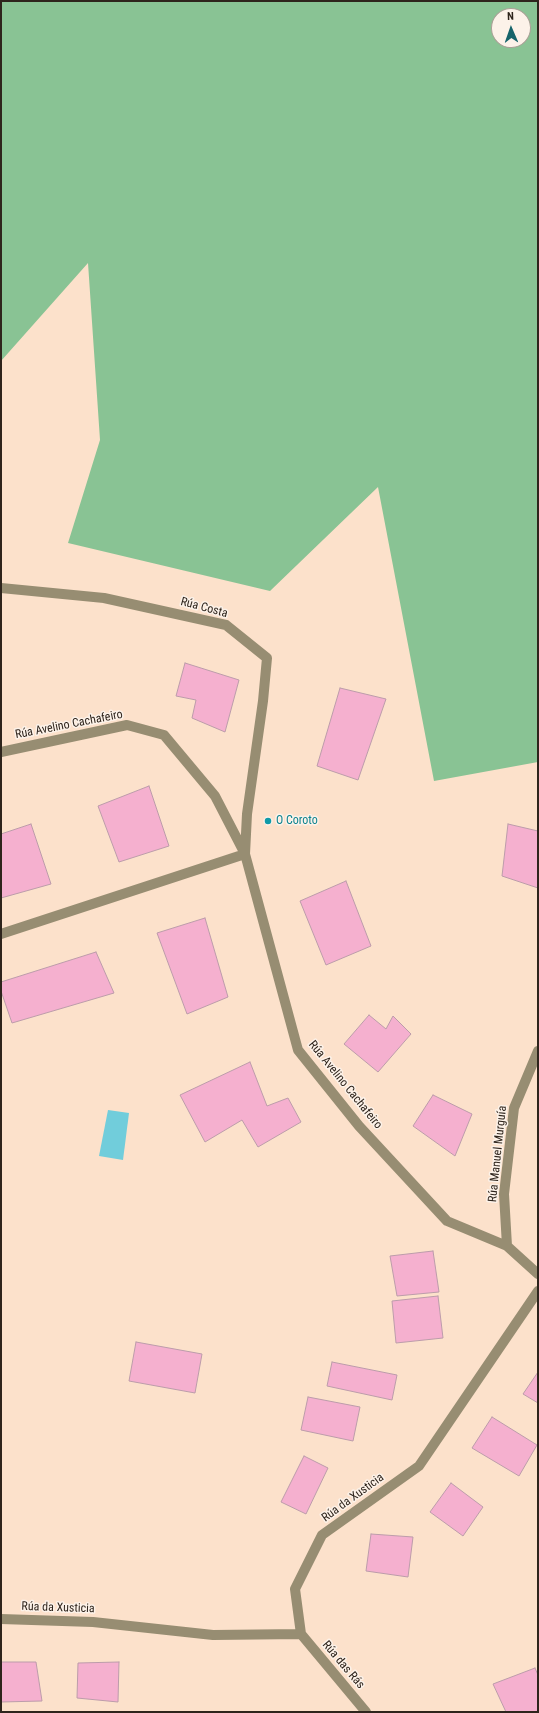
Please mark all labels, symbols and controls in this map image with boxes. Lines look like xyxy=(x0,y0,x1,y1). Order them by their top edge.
north arrow xyxy=(491,8,531,48)
text: N xyxy=(507,10,514,23)
street label: Rúa Costa xyxy=(179,595,229,621)
street label: Rúa Avelino Cachafeiro xyxy=(14,708,124,742)
place label: O Coroto xyxy=(276,814,318,828)
marker: O Coroto xyxy=(263,816,273,826)
street label: Rúa Avelino Cachafeiro xyxy=(305,1038,385,1132)
street label: Rúa Manuel Murguía xyxy=(486,1105,510,1203)
street label: Rúa da Xusticia xyxy=(319,1471,387,1525)
street label: Rúa da Xusticia xyxy=(21,1600,95,1616)
street label: Rúa das Rás xyxy=(319,1638,367,1692)

